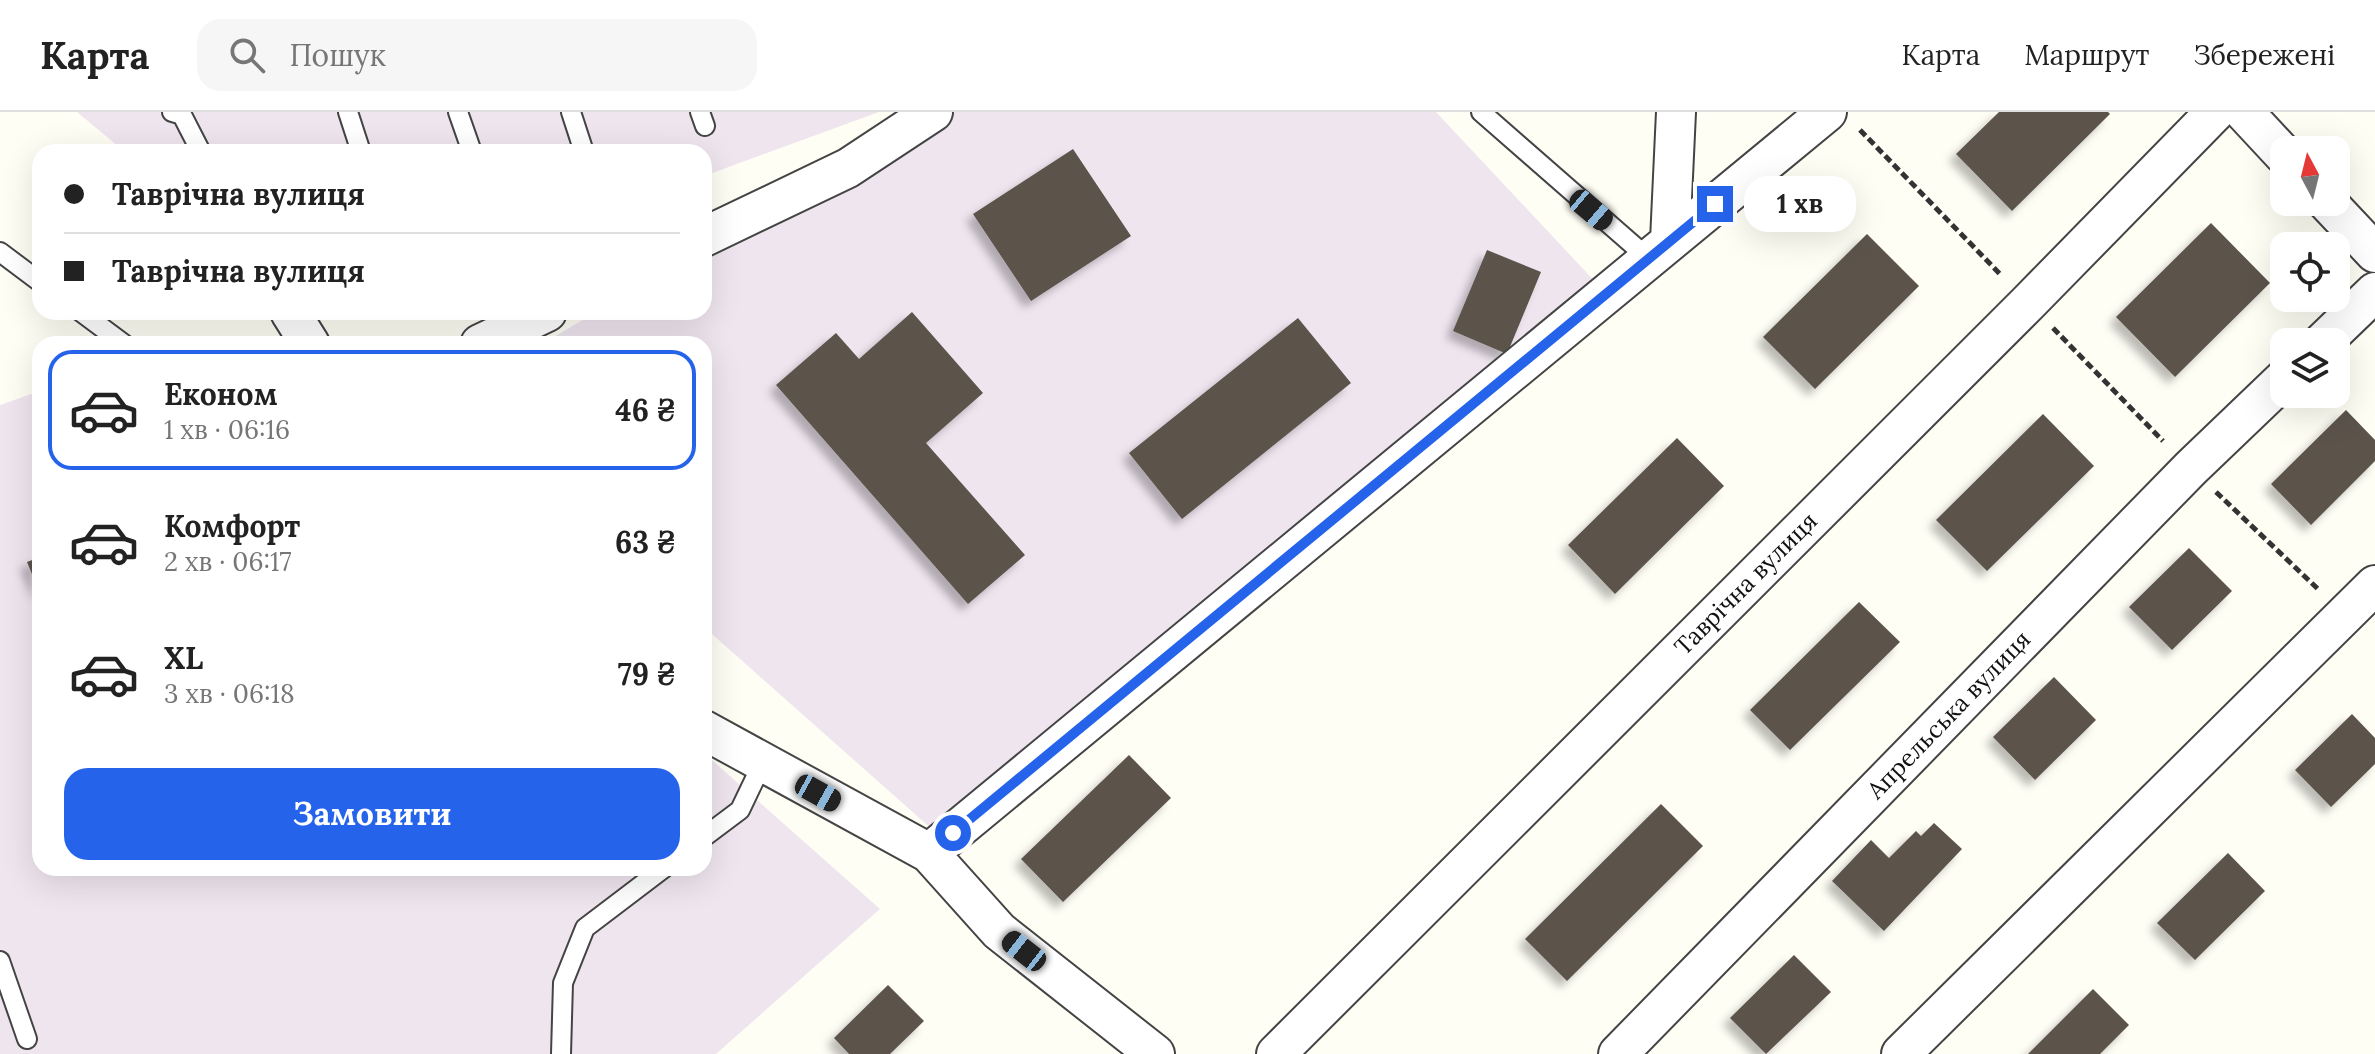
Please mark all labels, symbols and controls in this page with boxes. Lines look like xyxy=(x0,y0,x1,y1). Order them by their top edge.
search box xyxy=(197,19,757,91)
text: Карта xyxy=(40,31,149,79)
icon: search xyxy=(225,33,269,77)
text: Пошук xyxy=(289,36,386,74)
text: Карта xyxy=(1902,37,1980,73)
text: Маршрут xyxy=(2024,37,2149,73)
text: Збережені xyxy=(2193,37,2335,73)
north arrow xyxy=(2270,136,2350,216)
map controls xyxy=(2270,136,2350,408)
text: Таврічна вулиця xyxy=(112,175,365,213)
callout: 1 хв xyxy=(1743,176,1855,232)
car xyxy=(1565,185,1617,235)
route end xyxy=(1697,186,1733,222)
text: 1 хв xyxy=(1777,187,1823,220)
button: locate xyxy=(2270,232,2350,312)
text: Таврічна вулиця xyxy=(112,252,365,290)
button: layers xyxy=(2270,328,2350,408)
icon: car xyxy=(68,374,140,446)
text: Економ xyxy=(164,375,278,413)
text: 46 ₴ xyxy=(615,391,676,429)
text: 1 хв · 06:16 xyxy=(164,413,290,446)
icon: car xyxy=(68,506,140,578)
street label: Таврічна вулиця xyxy=(1668,506,1824,662)
text: Комфорт xyxy=(164,507,300,545)
text: 63 ₴ xyxy=(615,523,676,561)
text: 2 хв · 06:17 xyxy=(164,545,291,578)
street label: Апрельська вулиця xyxy=(1860,624,2037,806)
icon: car xyxy=(68,638,140,710)
text: XL xyxy=(164,639,203,677)
text: 79 ₴ xyxy=(618,655,676,693)
text: 3 хв · 06:18 xyxy=(164,677,295,710)
button: Замовити xyxy=(64,768,680,860)
car xyxy=(791,771,845,815)
route start xyxy=(935,815,971,851)
car xyxy=(998,927,1050,975)

